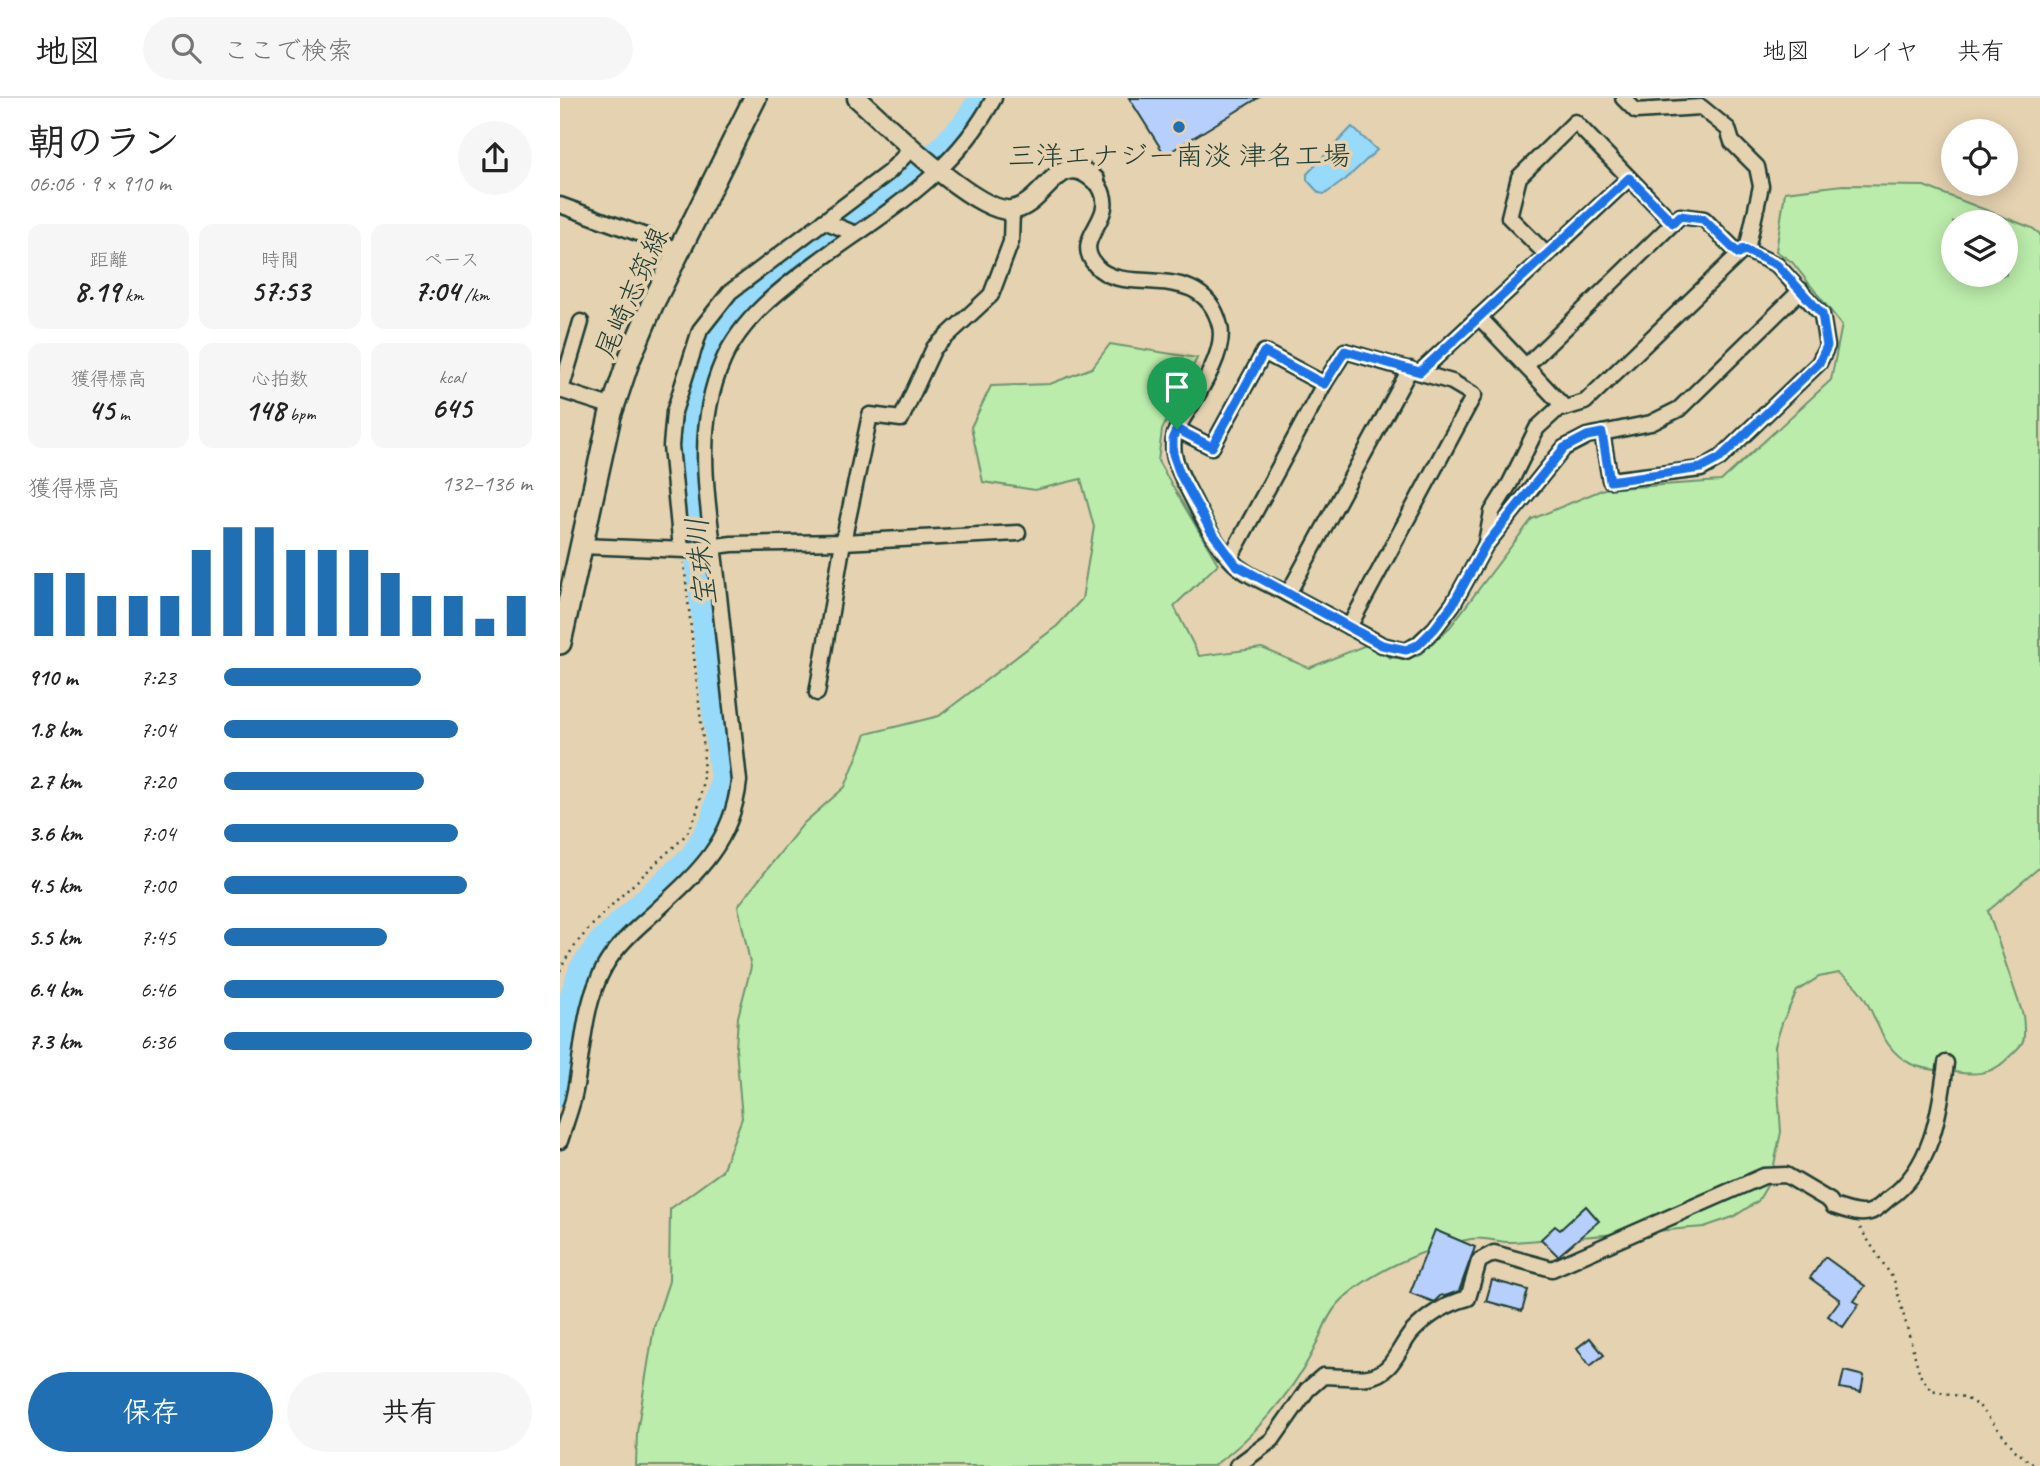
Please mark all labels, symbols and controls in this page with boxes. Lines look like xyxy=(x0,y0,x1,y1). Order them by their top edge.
search box xyxy=(143,17,633,80)
icon: search xyxy=(167,29,205,67)
text: 地図 xyxy=(35,30,101,72)
text: ここで検索 xyxy=(223,34,353,67)
text: 地図 xyxy=(1762,36,1810,66)
text: レイヤ xyxy=(1848,36,1919,66)
text: 共有 xyxy=(1957,36,2005,66)
text: 朝のラン xyxy=(28,119,180,166)
marker: 三洋エナジー南淡 津名工場 xyxy=(1171,119,1187,135)
map controls xyxy=(1941,119,2018,287)
button: locate xyxy=(1941,119,2018,196)
button: share xyxy=(458,121,532,195)
place label: 三洋エナジー南淡 津名工場 xyxy=(1008,138,1350,173)
text: 06:06 · 9 × 910 m xyxy=(28,169,171,198)
button: layers xyxy=(1941,210,2018,287)
street label: 尾崎志筑線 xyxy=(587,221,676,363)
text: 距離 xyxy=(90,248,128,272)
text: 時間 xyxy=(261,248,299,272)
text: ペース xyxy=(423,248,479,272)
text: 8.19 xyxy=(74,272,120,310)
text: 57:53 xyxy=(251,272,309,310)
text: 7:04 xyxy=(413,272,460,310)
text: km xyxy=(120,283,143,307)
text: /km xyxy=(460,283,489,307)
pin xyxy=(1147,357,1207,429)
text: kcal xyxy=(439,365,464,389)
text: 獲得標高 xyxy=(71,367,147,391)
text: 心拍数 xyxy=(251,367,309,391)
icon: arrive xyxy=(1158,368,1196,406)
text: 645 xyxy=(431,389,472,427)
text: 45 xyxy=(88,391,114,429)
text: 148 xyxy=(244,391,285,429)
text: m xyxy=(114,402,130,426)
text: bpm xyxy=(285,402,316,426)
text: 132–136 m xyxy=(441,469,532,498)
text: 獲得標高 xyxy=(28,474,120,503)
water label: 宝珠川 xyxy=(677,515,725,609)
text: 910 m xyxy=(28,663,77,692)
text: 7:23 xyxy=(140,663,176,692)
text: 1.8 km xyxy=(28,715,82,744)
text: 7:04 xyxy=(140,715,176,744)
text: 2.7 km xyxy=(28,767,81,796)
text: 7:20 xyxy=(140,767,176,796)
text: 3.6 km xyxy=(28,819,82,848)
text: 7:04 xyxy=(140,819,176,848)
text: 4.5 km xyxy=(28,871,81,900)
text: 7:00 xyxy=(140,871,176,900)
text: 5.5 km xyxy=(28,923,81,952)
text: 7:45 xyxy=(140,923,176,952)
text: 6.4 km xyxy=(28,975,82,1004)
text: 6:46 xyxy=(140,975,176,1004)
text: 7.3 km xyxy=(28,1027,81,1056)
text: 6:36 xyxy=(140,1027,176,1056)
button: 保存 xyxy=(28,1372,273,1452)
button: 共有 xyxy=(287,1372,532,1452)

